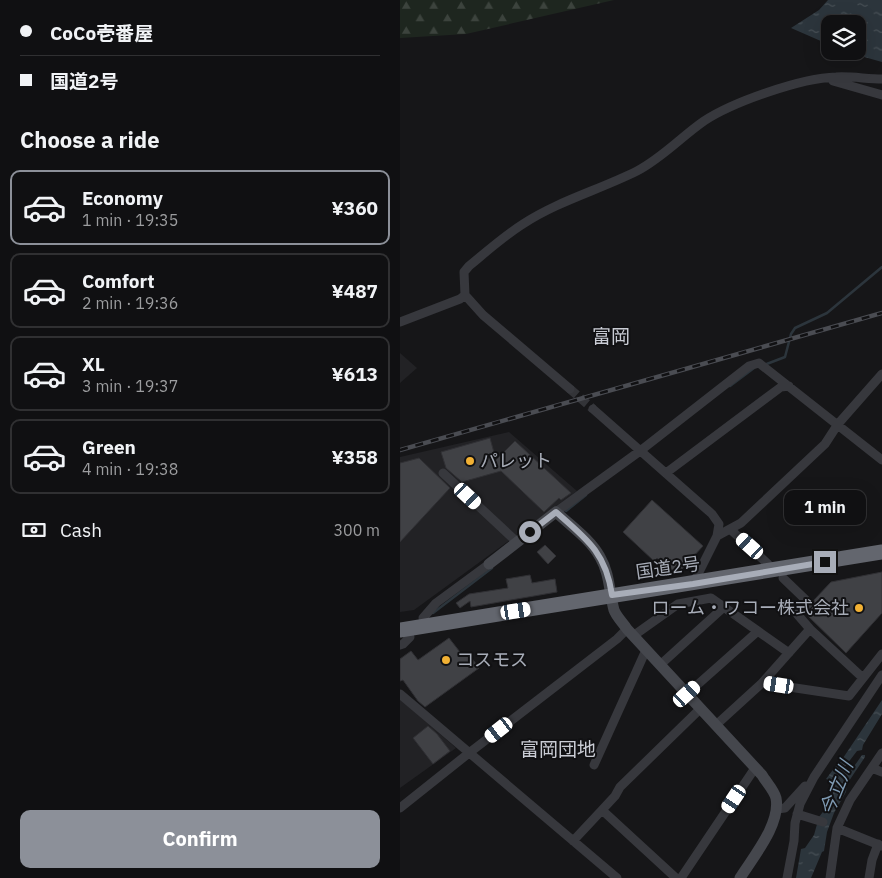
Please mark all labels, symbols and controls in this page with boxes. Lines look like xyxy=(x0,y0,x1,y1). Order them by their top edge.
map controls xyxy=(821,15,866,60)
button: layers xyxy=(821,15,866,60)
text: CoCo壱番屋 xyxy=(50,21,153,45)
text: 国道2号 xyxy=(50,69,118,93)
text: Choose a ride xyxy=(20,125,160,154)
icon: car xyxy=(22,185,67,230)
text: Economy xyxy=(82,186,163,210)
text: ¥360 xyxy=(331,196,378,220)
text: 1 min · 19:35 xyxy=(82,210,178,230)
icon: car xyxy=(22,268,67,313)
text: Comfort xyxy=(82,269,155,293)
text: ¥487 xyxy=(331,279,378,303)
text: 2 min · 19:36 xyxy=(82,293,178,313)
district label: 富岡 xyxy=(592,324,630,348)
icon: car xyxy=(22,351,67,396)
text: XL xyxy=(82,352,105,376)
text: ¥613 xyxy=(331,362,378,386)
text: 3 min · 19:37 xyxy=(82,376,178,396)
icon: car xyxy=(22,434,67,479)
text: Green xyxy=(82,435,136,459)
text: ¥358 xyxy=(331,445,378,469)
place label: パレット xyxy=(480,449,552,472)
marker: パレット xyxy=(464,455,476,467)
text: 4 min · 19:38 xyxy=(82,459,178,479)
car xyxy=(451,480,484,512)
callout: 1 min xyxy=(784,490,866,524)
text: 1 min xyxy=(804,497,846,517)
icon: cash xyxy=(20,516,48,544)
text: Cash xyxy=(60,518,102,542)
text: 300 m xyxy=(333,520,380,540)
route start xyxy=(519,521,541,543)
car xyxy=(733,530,766,562)
route end xyxy=(814,551,836,573)
street label: 国道2号 xyxy=(634,552,702,583)
place label: ローム・ワコー株式会社 xyxy=(652,596,849,619)
car xyxy=(500,601,531,621)
marker: ローム・ワコー株式会社 xyxy=(853,602,865,614)
place label: コスモス xyxy=(456,648,528,671)
marker: コスモス xyxy=(440,654,452,666)
car xyxy=(763,675,794,695)
car xyxy=(670,678,703,710)
car xyxy=(482,715,515,745)
district label: 富岡団地 xyxy=(520,737,596,761)
water label: 今立川 xyxy=(814,755,859,819)
car xyxy=(719,782,748,816)
button: Confirm xyxy=(20,810,380,868)

